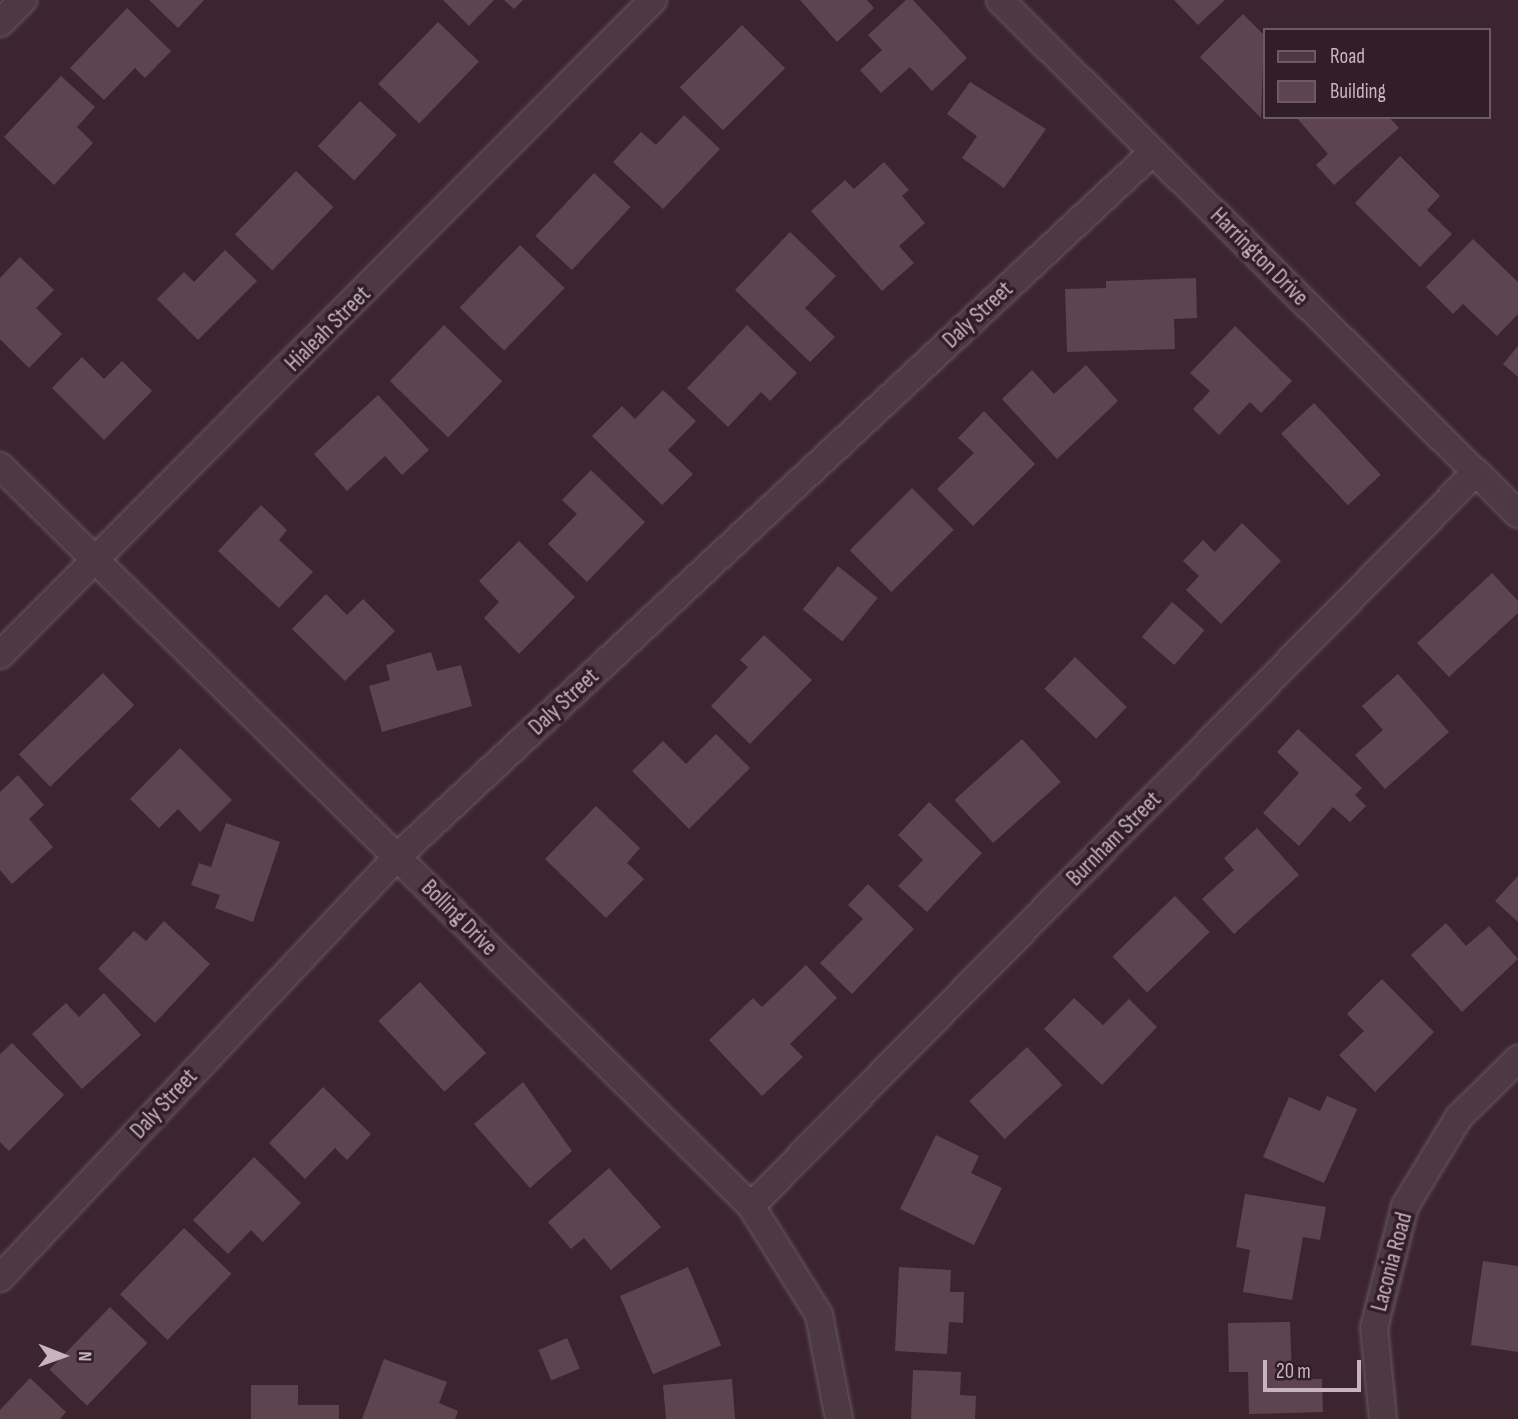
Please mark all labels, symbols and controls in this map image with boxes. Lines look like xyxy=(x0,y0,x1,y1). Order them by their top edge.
legend xyxy=(1262,28,1490,119)
text: Road xyxy=(1330,44,1365,69)
text: Building xyxy=(1330,79,1386,104)
street label: Harrington Drive xyxy=(1204,202,1314,312)
street label: Daly Street xyxy=(937,276,1019,354)
street label: Hialeah Street xyxy=(280,281,376,377)
street label: Daly Street xyxy=(523,663,605,741)
street label: Burnham Street xyxy=(1061,786,1167,892)
street label: Bolling Drive xyxy=(415,874,503,962)
street label: Daly Street xyxy=(125,1063,203,1145)
street label: Laconia Road xyxy=(1366,1210,1418,1314)
north arrow xyxy=(28,1321,98,1391)
scale bar xyxy=(1266,1346,1364,1390)
text: N xyxy=(73,1351,96,1362)
text: 20 m xyxy=(1276,1359,1311,1384)

